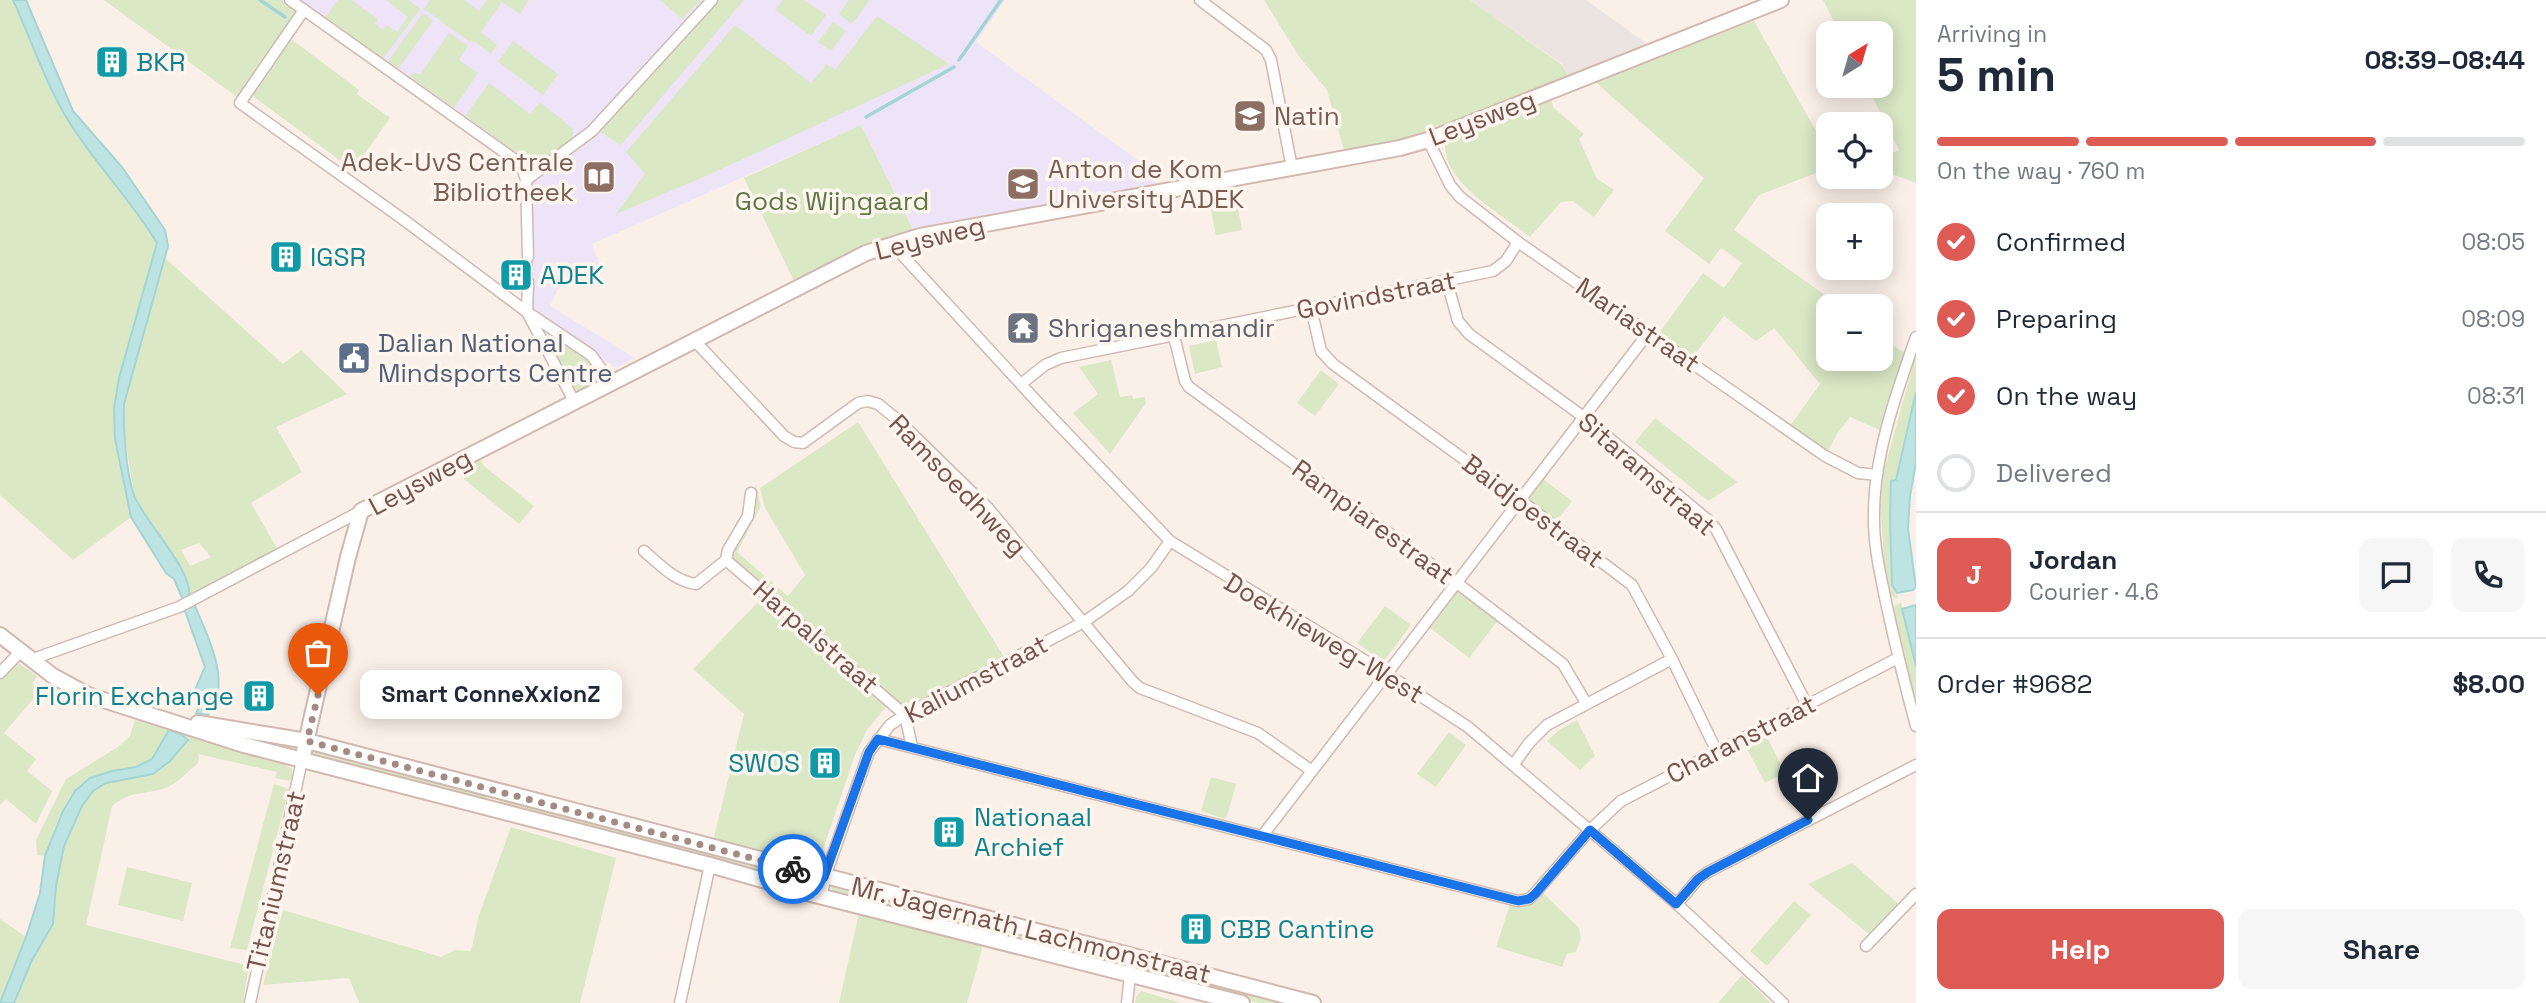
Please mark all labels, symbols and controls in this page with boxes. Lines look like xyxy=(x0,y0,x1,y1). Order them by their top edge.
text: Arriving in xyxy=(1937,19,2047,49)
north arrow xyxy=(1816,21,1894,98)
map controls xyxy=(1816,21,1893,371)
building icon: BKR xyxy=(93,43,131,81)
text: 08:39–08:44 xyxy=(2364,43,2525,77)
place label: BKR xyxy=(136,45,185,79)
text: 5 min xyxy=(1937,46,2056,104)
street label: Leysweg xyxy=(1424,82,1540,154)
school or university icon: Natin xyxy=(1231,97,1269,135)
place label: Natin xyxy=(1274,99,1340,133)
button: locate xyxy=(1816,112,1893,189)
place label: Adek-UvS Centrale Bibliotheek xyxy=(341,145,574,209)
place label: Anton de Kom University ADEK xyxy=(1048,152,1245,216)
text: On the way · 760 m xyxy=(1937,156,2145,186)
library icon: Adek-UvS Centrale Bibliotheek xyxy=(580,158,618,196)
school or university icon: Anton de Kom University ADEK xyxy=(1004,165,1042,203)
park label: Gods Wijngaard xyxy=(735,184,929,218)
button: + xyxy=(1816,203,1893,280)
street label: Leysweg xyxy=(872,208,988,268)
icon: check xyxy=(1937,223,1975,261)
text: Confirmed xyxy=(1996,225,2126,259)
text: 08:05 xyxy=(2462,227,2525,257)
building icon: IGSR xyxy=(267,238,305,276)
place label: IGSR xyxy=(310,240,366,274)
building icon: ADEK xyxy=(497,256,535,294)
place label: ADEK xyxy=(540,258,604,292)
street label: Govindstraat xyxy=(1293,263,1459,327)
street label: Mariastraat xyxy=(1569,270,1707,380)
button: − xyxy=(1816,294,1893,371)
icon: check xyxy=(1937,300,1975,338)
text: Preparing xyxy=(1996,302,2117,336)
text: 08:09 xyxy=(2461,304,2525,334)
temple icon: Shriganeshmandir xyxy=(1004,309,1042,347)
place label: Shriganeshmandir xyxy=(1048,311,1275,345)
place label: Dalian National Mindsports Centre xyxy=(378,326,613,390)
public building icon: Dalian National Mindsports Centre xyxy=(335,339,373,377)
icon: check xyxy=(1937,377,1975,415)
text: On the way xyxy=(1996,379,2137,413)
text: 08:31 xyxy=(2467,381,2525,411)
street label: Sitaramstraat xyxy=(1571,405,1723,543)
street label: Ramsoedhweg xyxy=(882,407,1034,563)
street label: Leysweg xyxy=(363,441,477,523)
street label: Baidjoestraat xyxy=(1455,447,1611,575)
street label: Rampiarestraat xyxy=(1285,452,1461,592)
text: Delivered xyxy=(1996,456,2112,490)
button: chat xyxy=(2359,538,2433,612)
button: phone xyxy=(2451,538,2525,612)
text: Jordan xyxy=(2029,543,2117,577)
text: J xyxy=(1966,558,1982,592)
street label: Doekhieweg-West xyxy=(1218,565,1430,711)
street label: Harpalstraat xyxy=(746,573,886,701)
text: Courier · 4.6 xyxy=(2029,577,2159,607)
pin xyxy=(288,623,348,695)
street label: Kaliumstraat xyxy=(898,627,1054,731)
icon: bag xyxy=(299,634,337,672)
text: Order #9682 xyxy=(1937,667,2092,701)
text: $8.00 xyxy=(2453,667,2525,701)
callout: Smart ConneXxionZ xyxy=(360,670,622,720)
building icon: Florin Exchange xyxy=(240,677,278,715)
place label: Florin Exchange xyxy=(35,679,234,713)
text: Smart ConneXxionZ xyxy=(382,679,600,709)
street label: Charanstraat xyxy=(1660,687,1822,791)
building icon: SWOS xyxy=(806,744,844,782)
place label: SWOS xyxy=(728,746,800,780)
pin xyxy=(1778,748,1838,820)
icon: home xyxy=(1789,759,1827,797)
street label: Titaniumstraat xyxy=(239,787,313,975)
place label: Nationaal Archief xyxy=(974,800,1092,864)
building icon: Nationaal Archief xyxy=(930,813,968,851)
courier xyxy=(758,834,828,904)
icon: bike xyxy=(774,850,812,888)
street label: Mr. Jagernath Lachmonstraat xyxy=(848,869,1214,991)
button: Help xyxy=(1937,909,2224,989)
button: Share xyxy=(2238,909,2525,989)
building icon: CBB Cantine xyxy=(1177,910,1215,948)
place label: CBB Cantine xyxy=(1220,912,1375,946)

